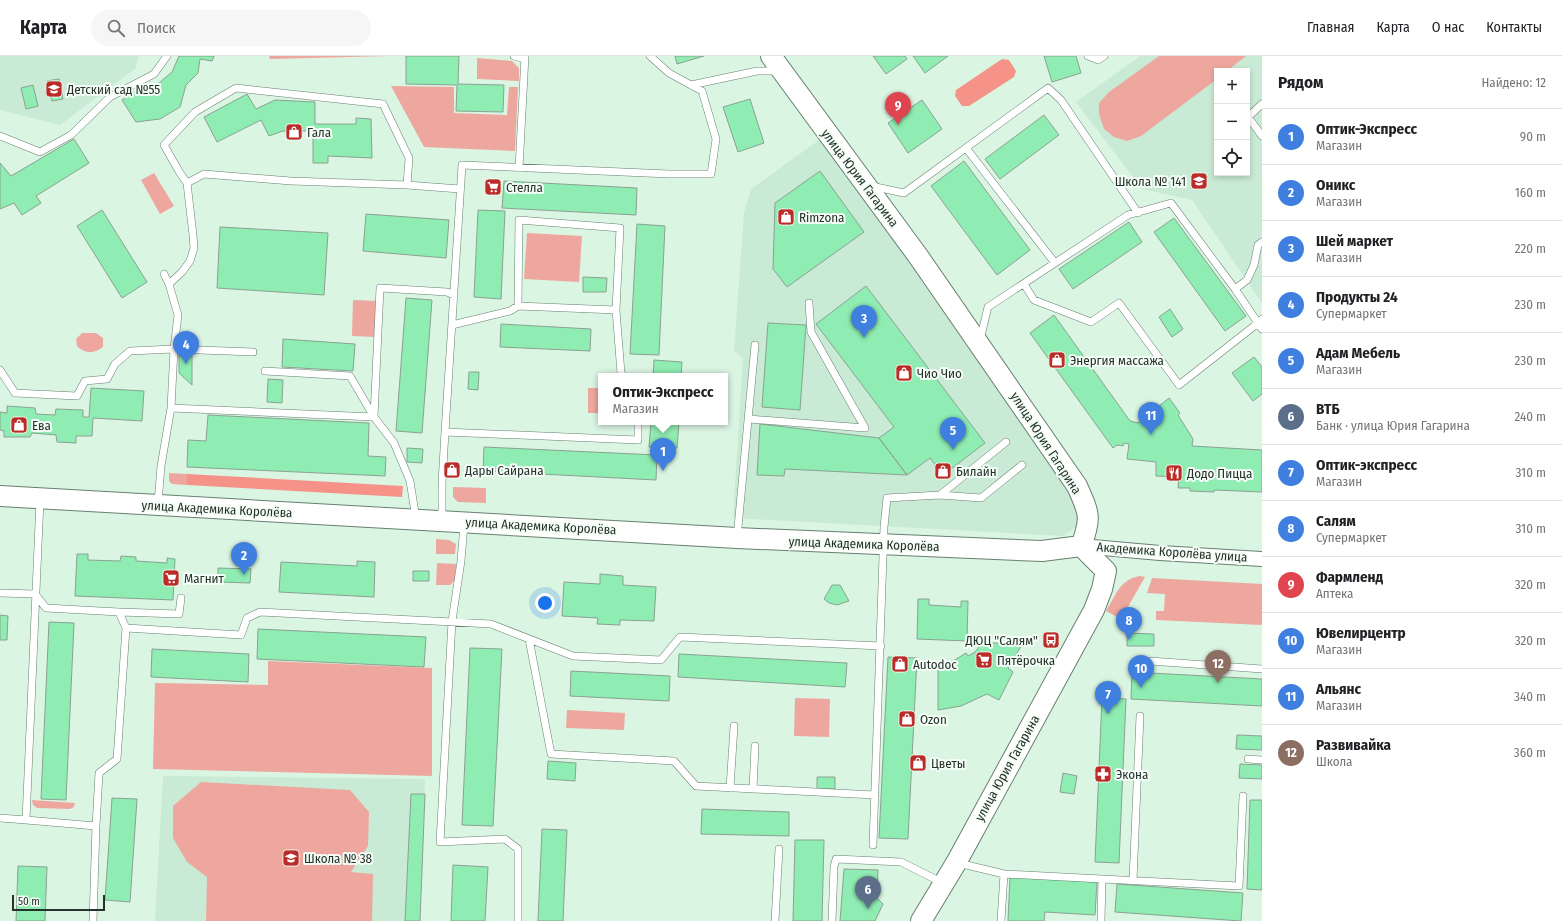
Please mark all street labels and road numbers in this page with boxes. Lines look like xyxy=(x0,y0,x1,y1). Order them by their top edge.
street label: улица Юрия Гагарина xyxy=(818,126,902,230)
street label: улица Юрия Гагарина xyxy=(1007,389,1085,497)
street label: улица Академика Королёва xyxy=(141,498,293,520)
street label: улица Академика Королёва xyxy=(465,515,617,537)
street label: улица Академика Королёва xyxy=(788,534,940,554)
street label: Академика Королёва улица xyxy=(1096,539,1248,565)
street label: улица Юрия Гагарина xyxy=(972,712,1042,824)

